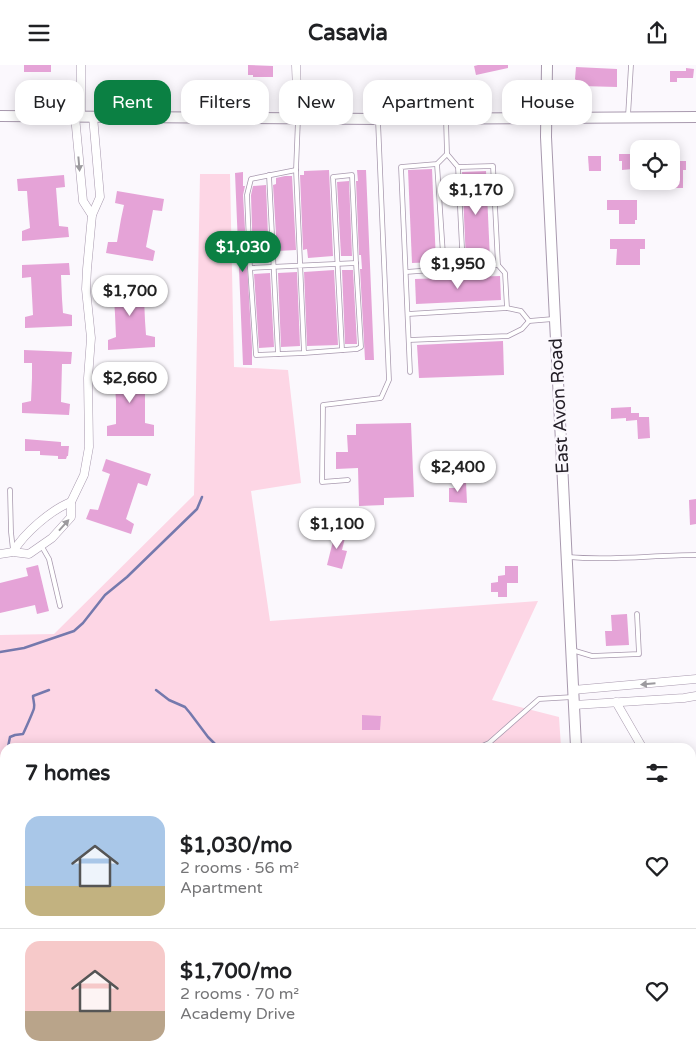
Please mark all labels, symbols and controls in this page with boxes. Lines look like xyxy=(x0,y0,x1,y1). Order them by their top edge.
icon: menu xyxy=(25,19,53,47)
icon: share xyxy=(643,19,671,47)
text: Casavia xyxy=(308,20,388,46)
chip: Buy xyxy=(15,80,84,125)
chip: Rent xyxy=(94,80,171,125)
chip: Filters xyxy=(181,80,269,125)
chip: New xyxy=(279,80,353,125)
chip: Apartment xyxy=(363,80,492,125)
chip: House xyxy=(502,80,592,125)
map controls xyxy=(630,140,680,190)
button: locate xyxy=(630,140,680,190)
one-way arrow xyxy=(75,156,83,172)
pin: $1,170 xyxy=(435,173,517,216)
text: $1,170 xyxy=(449,180,503,200)
pin: $1,030 xyxy=(202,231,284,273)
text: $1,030 xyxy=(216,237,270,257)
pin: $1,950 xyxy=(417,247,499,290)
text: $1,950 xyxy=(431,254,485,274)
pin: $1,700 xyxy=(89,275,171,317)
text: $1,700 xyxy=(103,281,157,301)
street label: East Avon Road xyxy=(544,338,574,474)
pin: $2,660 xyxy=(89,361,171,404)
text: $2,660 xyxy=(103,368,157,388)
pin: $2,400 xyxy=(417,451,499,493)
text: $2,400 xyxy=(431,457,485,477)
pin: $1,100 xyxy=(296,507,378,550)
text: $1,100 xyxy=(310,514,364,534)
one-way arrow xyxy=(58,519,69,532)
one-way arrow xyxy=(639,680,655,688)
icon: filters xyxy=(643,759,671,787)
text: 7 homes xyxy=(25,761,110,786)
text: $1,030/mo xyxy=(180,833,292,858)
icon: home xyxy=(65,836,125,896)
icon: heart xyxy=(643,852,671,880)
text: 2 rooms · 56 m² xyxy=(180,858,299,878)
text: Apartment xyxy=(180,878,263,898)
text: $1,700/mo xyxy=(180,959,292,984)
icon: home xyxy=(65,961,125,1021)
icon: heart xyxy=(643,977,671,1005)
text: 2 rooms · 70 m² xyxy=(180,984,299,1004)
text: Academy Drive xyxy=(180,1004,295,1024)

